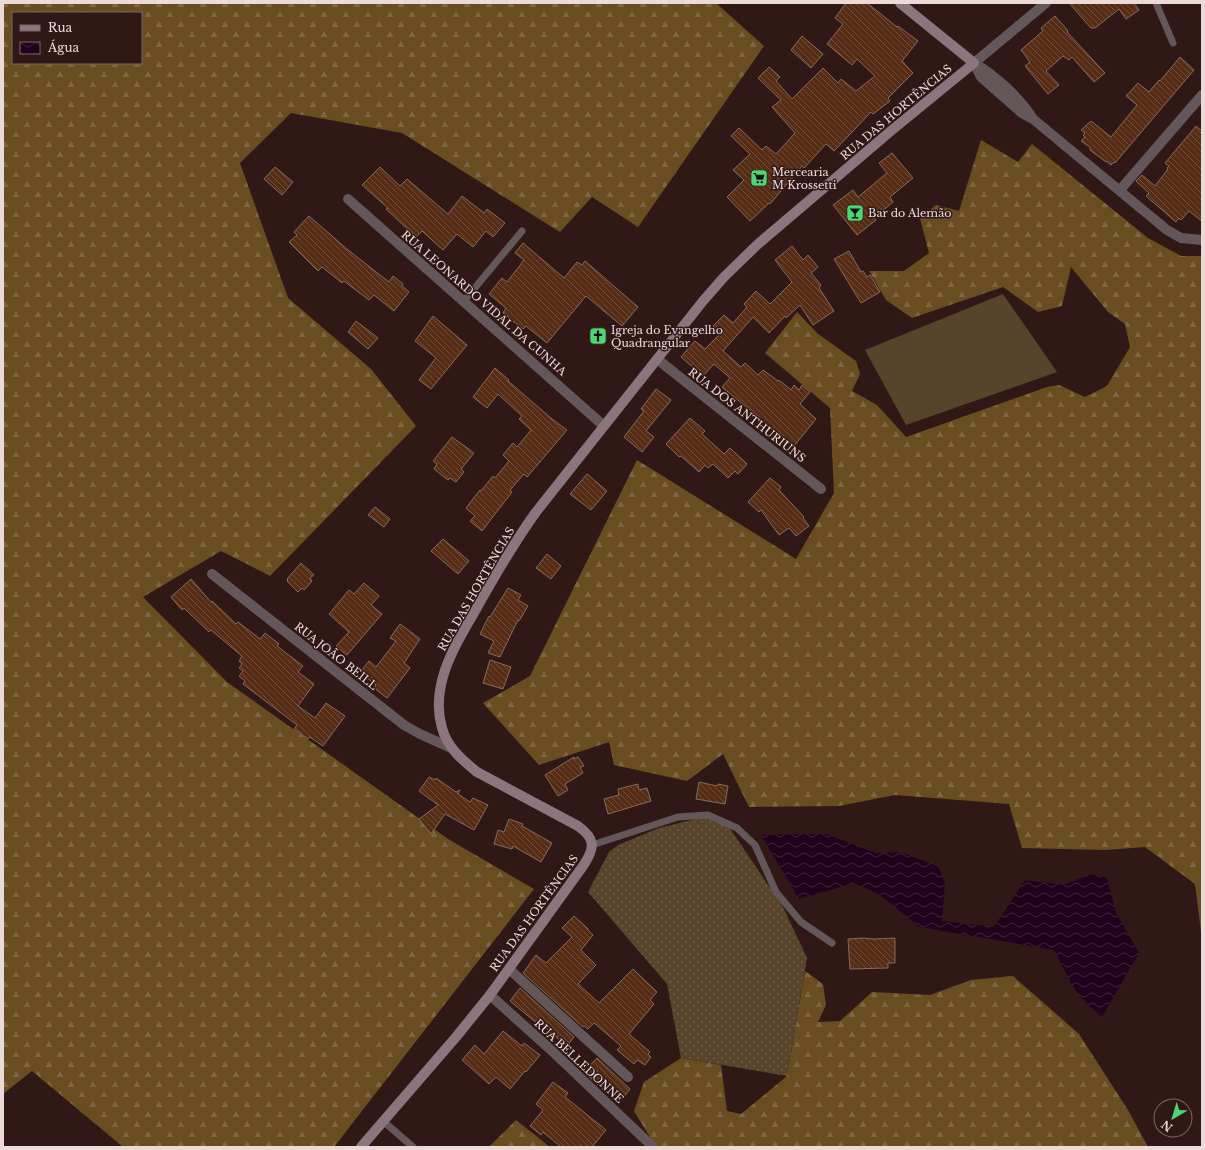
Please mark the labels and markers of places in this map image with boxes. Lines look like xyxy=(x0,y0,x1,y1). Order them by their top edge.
place label: Mercearia M Krossetti xyxy=(772,165,837,192)
supermarket icon: Mercearia M Krossetti xyxy=(749,168,769,188)
bar icon: Bar do Alemão xyxy=(845,203,865,223)
place label: Bar do Alemão xyxy=(868,206,951,220)
place label: Igreja do Evangelho Quadrangular xyxy=(611,323,723,350)
church icon: Igreja do Evangelho Quadrangular xyxy=(588,326,608,346)

